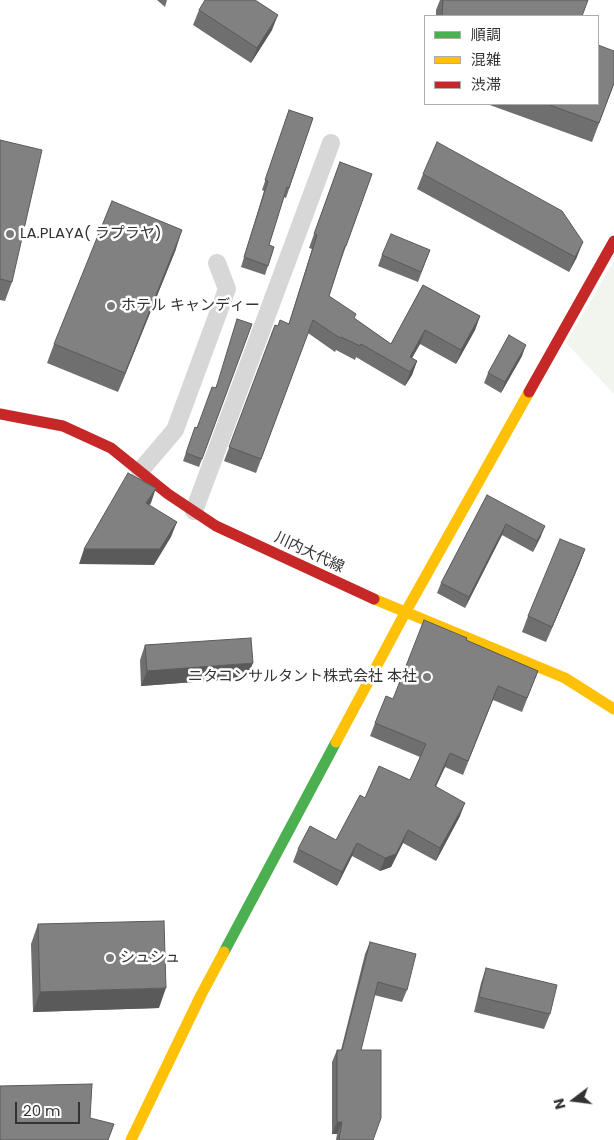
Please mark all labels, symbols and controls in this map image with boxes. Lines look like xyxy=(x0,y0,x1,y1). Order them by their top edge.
legend xyxy=(424,15,599,105)
text: 順調 xyxy=(471,24,501,45)
text: 混雑 xyxy=(471,49,501,70)
text: 渋滞 xyxy=(471,74,501,95)
place label: LA.PLAYA( ラプラヤ) xyxy=(20,225,162,243)
marker: LA.PLAYA( ラプラヤ) xyxy=(4,228,16,240)
place label: ホテル キャンディー xyxy=(121,297,260,315)
marker: ホテル キャンディー xyxy=(105,300,117,312)
street label: 川内大代線 xyxy=(271,529,347,577)
place label: ニタコンサルタント株式会社 本社 xyxy=(188,668,417,686)
marker: ニタコンサルタント株式会社 本社 xyxy=(421,671,433,683)
place label: シュシュ xyxy=(120,949,180,967)
marker: シュシュ xyxy=(104,952,116,964)
north arrow xyxy=(549,1075,599,1125)
scale bar xyxy=(18,1092,82,1124)
text: N xyxy=(548,1096,571,1112)
text: 20 m xyxy=(23,1100,61,1121)

